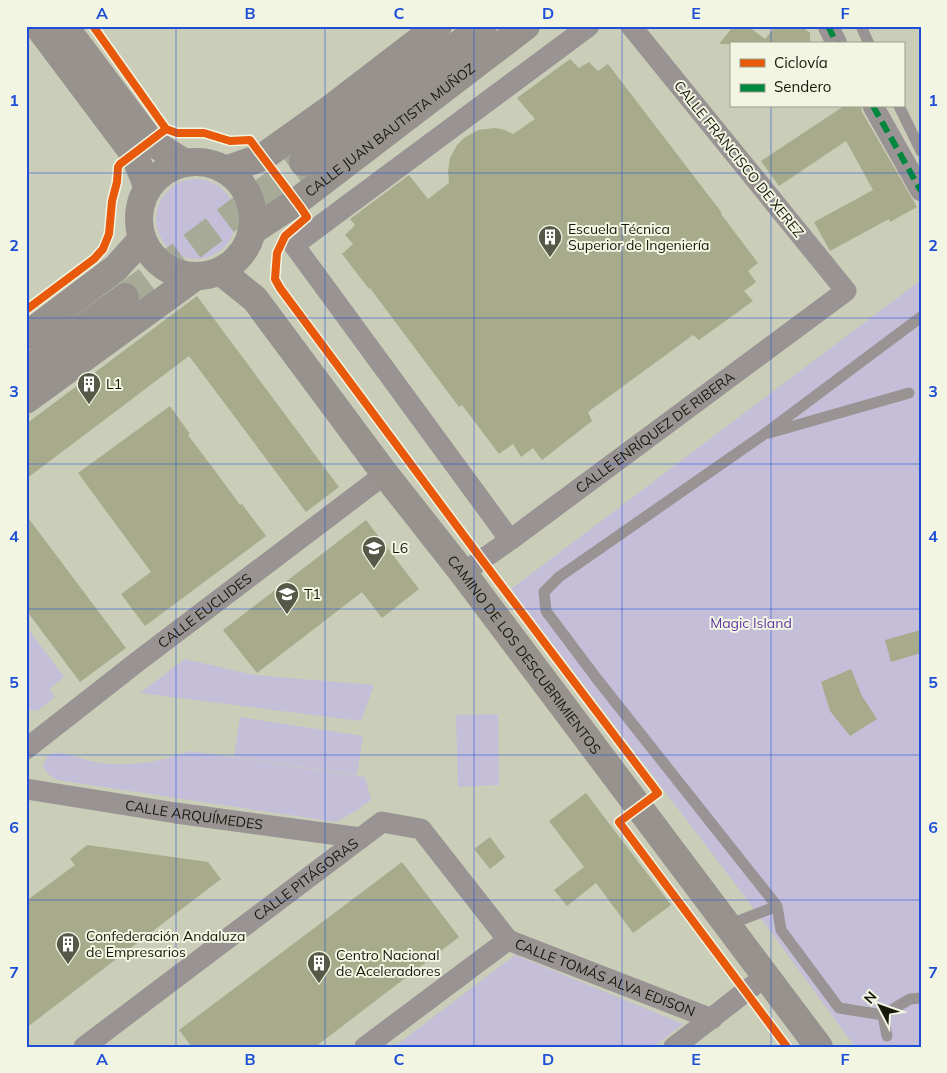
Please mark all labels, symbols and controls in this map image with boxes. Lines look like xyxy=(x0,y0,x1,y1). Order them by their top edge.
text: A xyxy=(96,3,108,23)
text: B xyxy=(244,3,256,23)
text: C xyxy=(394,3,405,23)
text: D xyxy=(542,3,554,23)
text: E xyxy=(691,3,701,23)
text: F xyxy=(840,3,850,23)
legend xyxy=(730,42,904,108)
text: Ciclovía xyxy=(774,53,828,72)
street label: CALLE JUAN BAUTISTA MUÑOZ xyxy=(301,59,479,201)
street label: CALLE FRANCISCO DE XEREZ xyxy=(670,77,808,241)
text: Sendero xyxy=(774,77,831,96)
text: 1 xyxy=(9,90,19,110)
text: 1 xyxy=(928,90,938,110)
place label: Escuela Técnica Superior de Ingeniería xyxy=(568,220,709,254)
building icon: Escuela Técnica Superior de Ingeniería xyxy=(537,224,563,258)
text: 2 xyxy=(9,235,19,255)
text: 2 xyxy=(928,235,938,255)
street label: CALLE ENRÍQUEZ DE RIBERA xyxy=(572,367,739,497)
building icon: L1 xyxy=(76,371,102,405)
place label: L1 xyxy=(106,375,122,393)
text: 3 xyxy=(9,381,19,401)
text: 3 xyxy=(928,381,938,401)
text: 4 xyxy=(9,526,19,546)
text: 4 xyxy=(928,526,938,546)
school or university icon: L6 xyxy=(361,535,387,569)
place label: L6 xyxy=(392,539,408,557)
street label: CAMINO DE LOS DESCUBRIMIENTOS xyxy=(443,552,605,758)
street label: CALLE EUCLIDES xyxy=(154,569,256,652)
school or university icon: T1 xyxy=(274,581,300,615)
place label: T1 xyxy=(304,585,321,603)
park label: Magic Island xyxy=(710,614,792,632)
text: 5 xyxy=(9,672,19,692)
text: 5 xyxy=(928,672,938,692)
street label: CALLE ARQUÍMEDES xyxy=(124,796,264,834)
text: 6 xyxy=(9,817,19,837)
text: 6 xyxy=(928,817,938,837)
street label: CALLE PITÁGORAS xyxy=(250,834,362,925)
place label: Confederación Andaluza de Empresarios xyxy=(86,927,245,961)
building icon: Confederación Andaluza de Empresarios xyxy=(55,931,81,965)
street label: CALLE TOMÁS ALVA EDISON xyxy=(512,934,698,1021)
place label: Centro Nacional de Aceleradores xyxy=(336,946,441,980)
building icon: Centro Nacional de Aceleradores xyxy=(306,950,332,984)
text: 7 xyxy=(9,962,19,982)
text: 7 xyxy=(928,962,938,982)
north arrow xyxy=(854,980,904,1030)
text: N xyxy=(860,988,880,1007)
text: A xyxy=(96,1049,108,1069)
text: B xyxy=(244,1049,256,1069)
text: C xyxy=(394,1049,405,1069)
text: D xyxy=(542,1049,554,1069)
text: E xyxy=(691,1049,701,1069)
text: F xyxy=(840,1049,850,1069)

